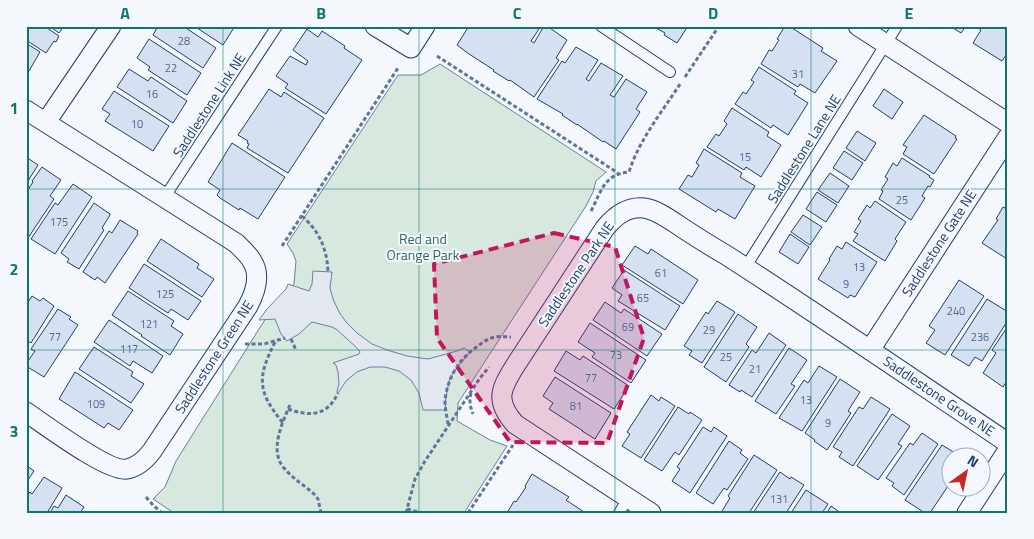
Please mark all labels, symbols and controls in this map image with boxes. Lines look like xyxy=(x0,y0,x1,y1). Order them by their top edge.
text: A xyxy=(120,1,130,25)
text: B xyxy=(316,1,326,25)
text: C xyxy=(513,1,522,25)
text: D xyxy=(708,1,718,25)
text: E xyxy=(905,1,914,25)
house number: 28 xyxy=(178,33,190,49)
street label: Saddlestone Link NE xyxy=(167,48,250,161)
house number: 22 xyxy=(165,60,177,76)
house number: 31 xyxy=(792,66,804,82)
house number: 16 xyxy=(146,86,158,102)
street label: Saddlestone Lane NE xyxy=(762,90,846,207)
text: 1 xyxy=(10,96,18,120)
house number: 10 xyxy=(131,116,143,132)
house number: 15 xyxy=(739,149,751,165)
street label: Saddlestone Gate NE xyxy=(896,185,981,300)
house number: 25 xyxy=(896,192,908,208)
house number: 175 xyxy=(50,214,68,230)
street label: Saddlestone Park NE xyxy=(532,217,619,331)
park label: Red and Orange Park xyxy=(387,228,460,265)
text: 2 xyxy=(10,257,18,281)
house number: 13 xyxy=(853,259,865,275)
house number: 61 xyxy=(655,265,667,281)
house number: 9 xyxy=(843,276,849,292)
house number: 125 xyxy=(156,286,174,302)
house number: 65 xyxy=(637,290,649,306)
street label: Saddlestone Green NE xyxy=(169,296,258,418)
house number: 240 xyxy=(947,303,965,319)
house number: 121 xyxy=(140,316,158,332)
house number: 69 xyxy=(622,319,634,335)
house number: 29 xyxy=(703,322,715,338)
house number: 77 xyxy=(49,329,61,345)
house number: 236 xyxy=(971,329,989,345)
house number: 117 xyxy=(120,341,138,357)
house number: 73 xyxy=(610,347,622,363)
house number: 25 xyxy=(720,349,732,365)
street label: Saddlestone Grove NE xyxy=(879,350,1000,441)
house number: 21 xyxy=(749,361,761,377)
house number: 77 xyxy=(585,370,597,386)
house number: 13 xyxy=(800,392,812,408)
house number: 109 xyxy=(87,396,105,412)
house number: 81 xyxy=(570,398,582,414)
house number: 9 xyxy=(825,415,831,431)
text: 3 xyxy=(10,419,18,443)
north arrow xyxy=(942,446,992,496)
text: N xyxy=(964,449,983,472)
house number: 131 xyxy=(770,491,788,507)

